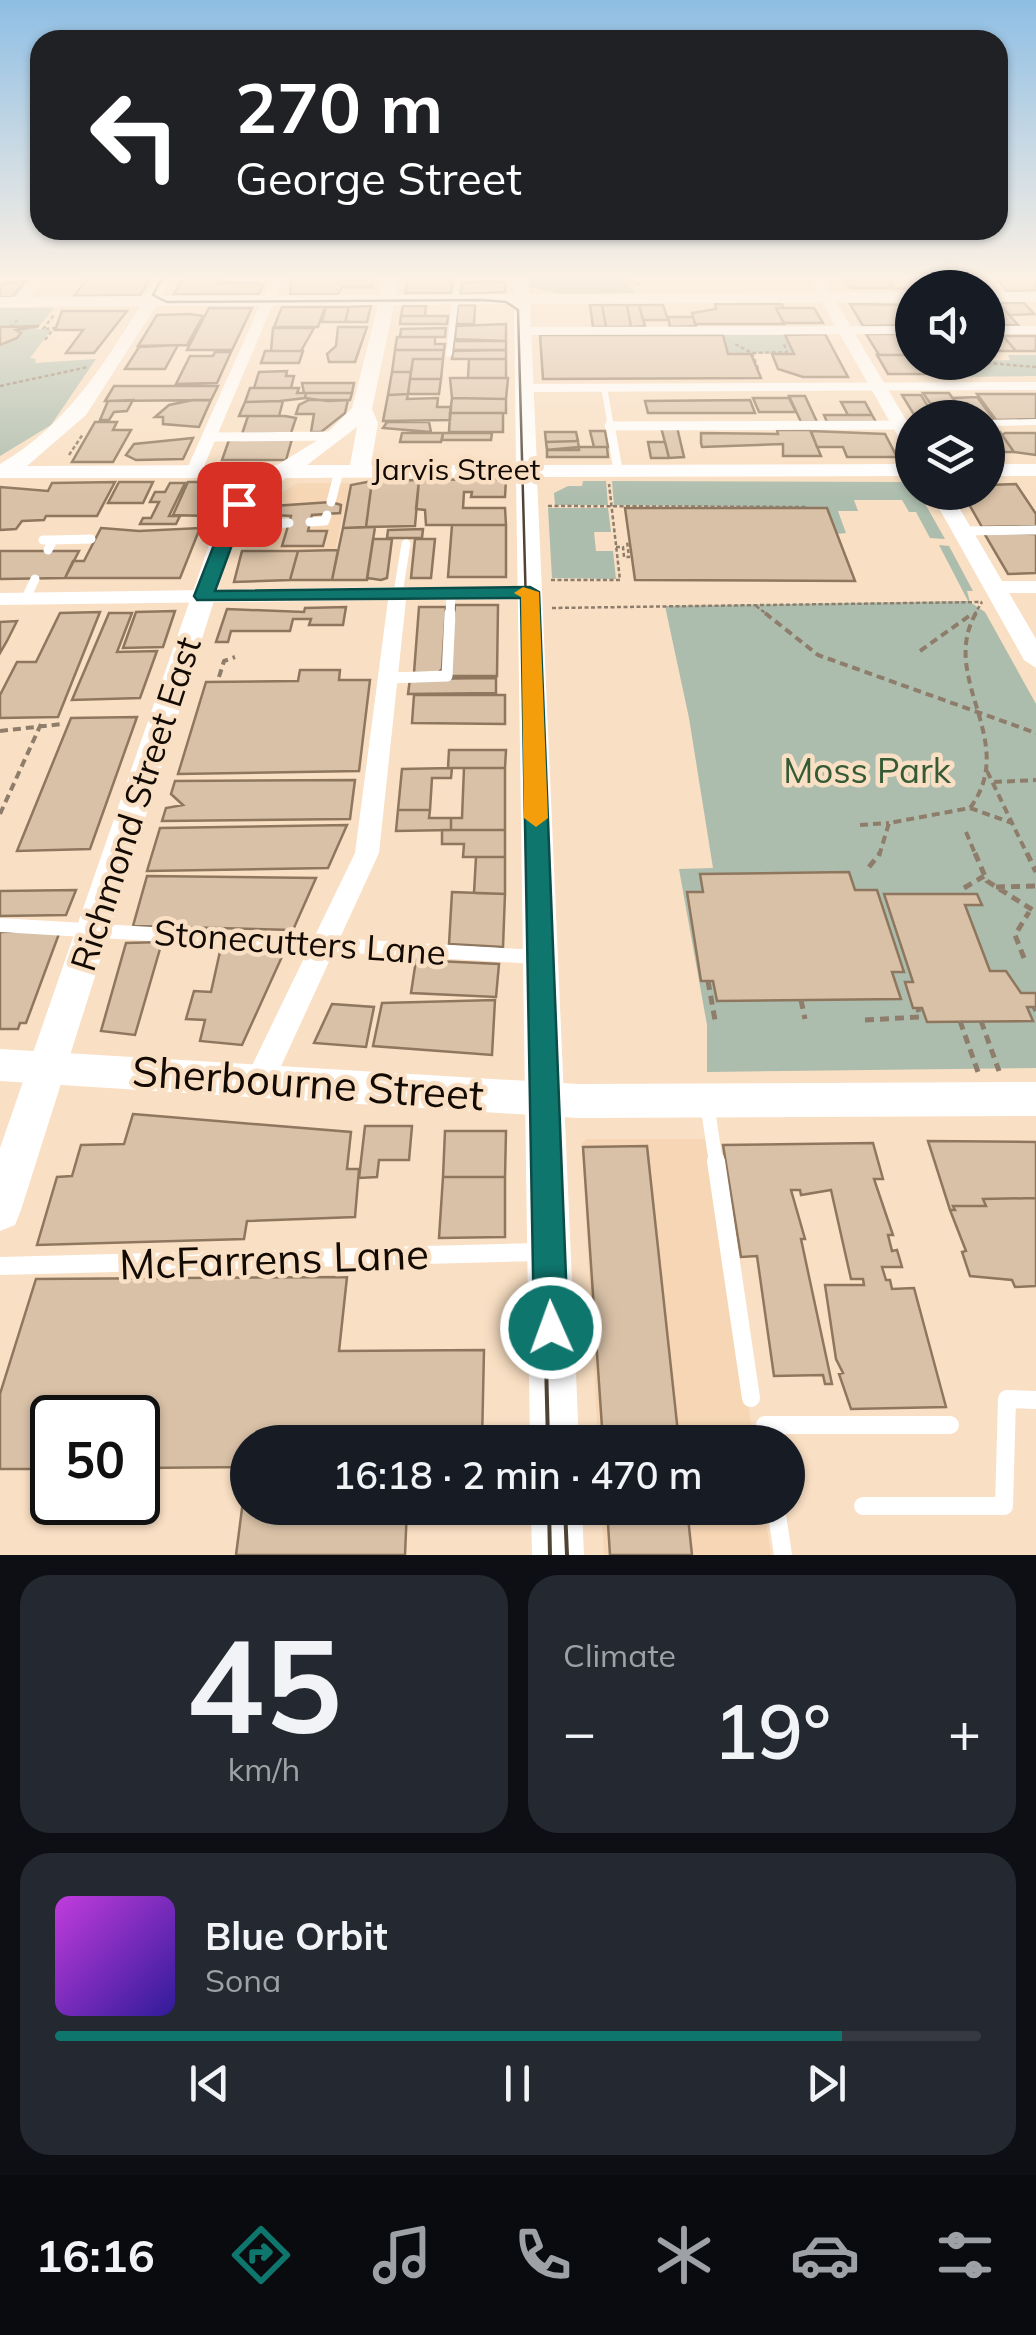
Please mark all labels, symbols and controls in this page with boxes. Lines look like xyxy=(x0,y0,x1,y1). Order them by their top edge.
text: 270 m xyxy=(235,63,443,151)
icon: left xyxy=(70,70,200,200)
text: George Street xyxy=(235,150,522,206)
map controls xyxy=(895,270,1005,510)
button: sound xyxy=(895,270,1005,380)
button: layers xyxy=(895,400,1005,510)
street label: Jarvis Street xyxy=(372,450,540,488)
pin xyxy=(197,462,282,547)
icon: arrive xyxy=(212,477,267,532)
street label: Richmond Street East xyxy=(60,631,210,976)
park label: Moss Park xyxy=(783,748,952,792)
street label: Stonecutters Lane xyxy=(153,910,447,974)
street label: Sherbourne Street xyxy=(131,1044,486,1121)
street label: McFarrens Lane xyxy=(118,1227,430,1290)
position arrow xyxy=(499,1276,603,1380)
speed limit sign: 50 xyxy=(30,1395,160,1525)
text: 16:18 · 2 min · 470 m xyxy=(332,1451,703,1499)
text: 45 xyxy=(186,1602,342,1766)
text: Climate xyxy=(563,1635,676,1675)
text: 19° xyxy=(713,1684,831,1778)
text: − xyxy=(563,1697,596,1766)
text: + xyxy=(948,1697,981,1766)
text: km/h xyxy=(228,1749,300,1789)
text: Blue Orbit xyxy=(205,1912,388,1960)
text: Sona xyxy=(205,1960,281,2000)
icon: previous xyxy=(182,2056,237,2111)
icon: pause xyxy=(490,2056,545,2111)
icon: next xyxy=(799,2056,854,2111)
icon: directions xyxy=(226,2220,296,2290)
icon: music xyxy=(367,2220,437,2290)
icon: phone xyxy=(508,2220,578,2290)
icon: climate xyxy=(649,2220,719,2290)
icon: car xyxy=(790,2220,860,2290)
icon: filters xyxy=(930,2220,1000,2290)
text: 16:16 xyxy=(35,2227,155,2283)

